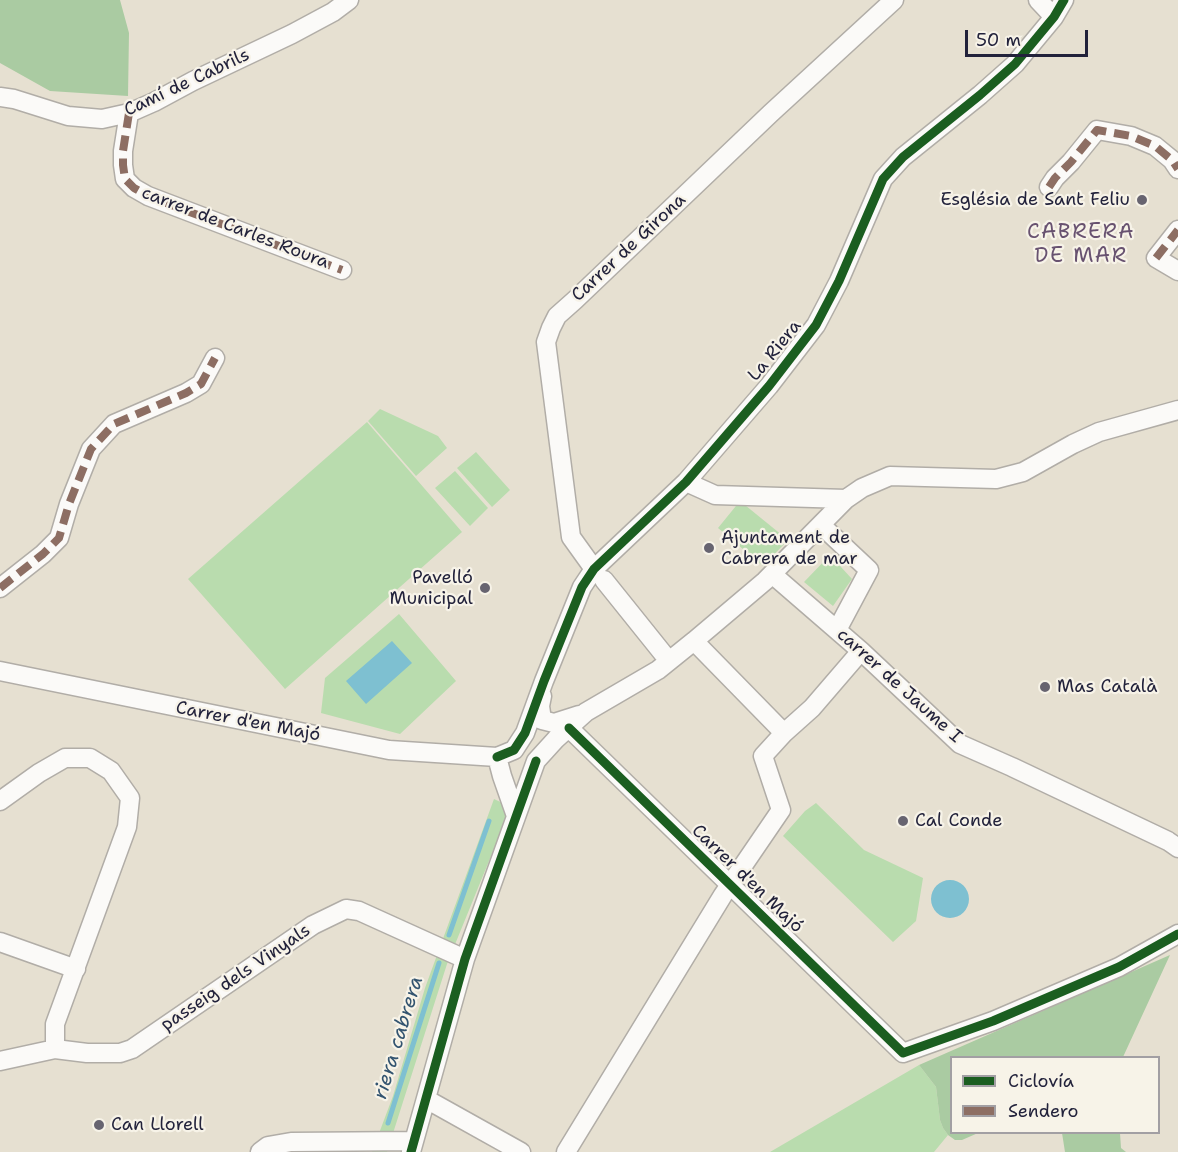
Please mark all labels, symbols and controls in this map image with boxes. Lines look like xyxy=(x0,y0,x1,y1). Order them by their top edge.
scale bar xyxy=(968,18,1091,56)
text: 50 m xyxy=(976,28,1021,52)
street label: Camí de Cabrils xyxy=(121,45,253,121)
street label: carrer de Carles Roura xyxy=(138,182,332,274)
place label: Església de Sant Feliu xyxy=(940,189,1130,211)
street label: Carrer de Girona xyxy=(567,190,691,306)
marker: Església de Sant Feliu xyxy=(1135,193,1149,207)
district label: CABRERA DE MAR xyxy=(1027,220,1135,270)
street label: La Riera xyxy=(744,316,806,386)
place label: Ajuntament de Cabrera de mar xyxy=(721,527,858,570)
marker: Ajuntament de Cabrera de mar xyxy=(702,541,716,555)
place label: Pavelló Municipal xyxy=(390,567,473,610)
marker: Pavelló Municipal xyxy=(478,581,492,595)
street label: carrer de Jaume I xyxy=(832,624,966,748)
place label: Mas Català xyxy=(1057,676,1157,698)
marker: Mas Català xyxy=(1038,680,1052,694)
street label: Carrer d'en Majó xyxy=(174,697,322,747)
place label: Cal Conde xyxy=(915,810,1002,832)
marker: Cal Conde xyxy=(896,814,910,828)
street label: Carrer d'en Majó xyxy=(687,820,807,938)
street label: passeig dels Vinyals xyxy=(157,920,315,1036)
water label: riera cabrera xyxy=(369,974,429,1102)
legend xyxy=(950,1056,1160,1134)
text: Ciclovía xyxy=(1008,1069,1074,1093)
text: Sendero xyxy=(1008,1099,1078,1123)
place label: Can Llorell xyxy=(111,1114,204,1136)
marker: Can Llorell xyxy=(92,1118,106,1132)

